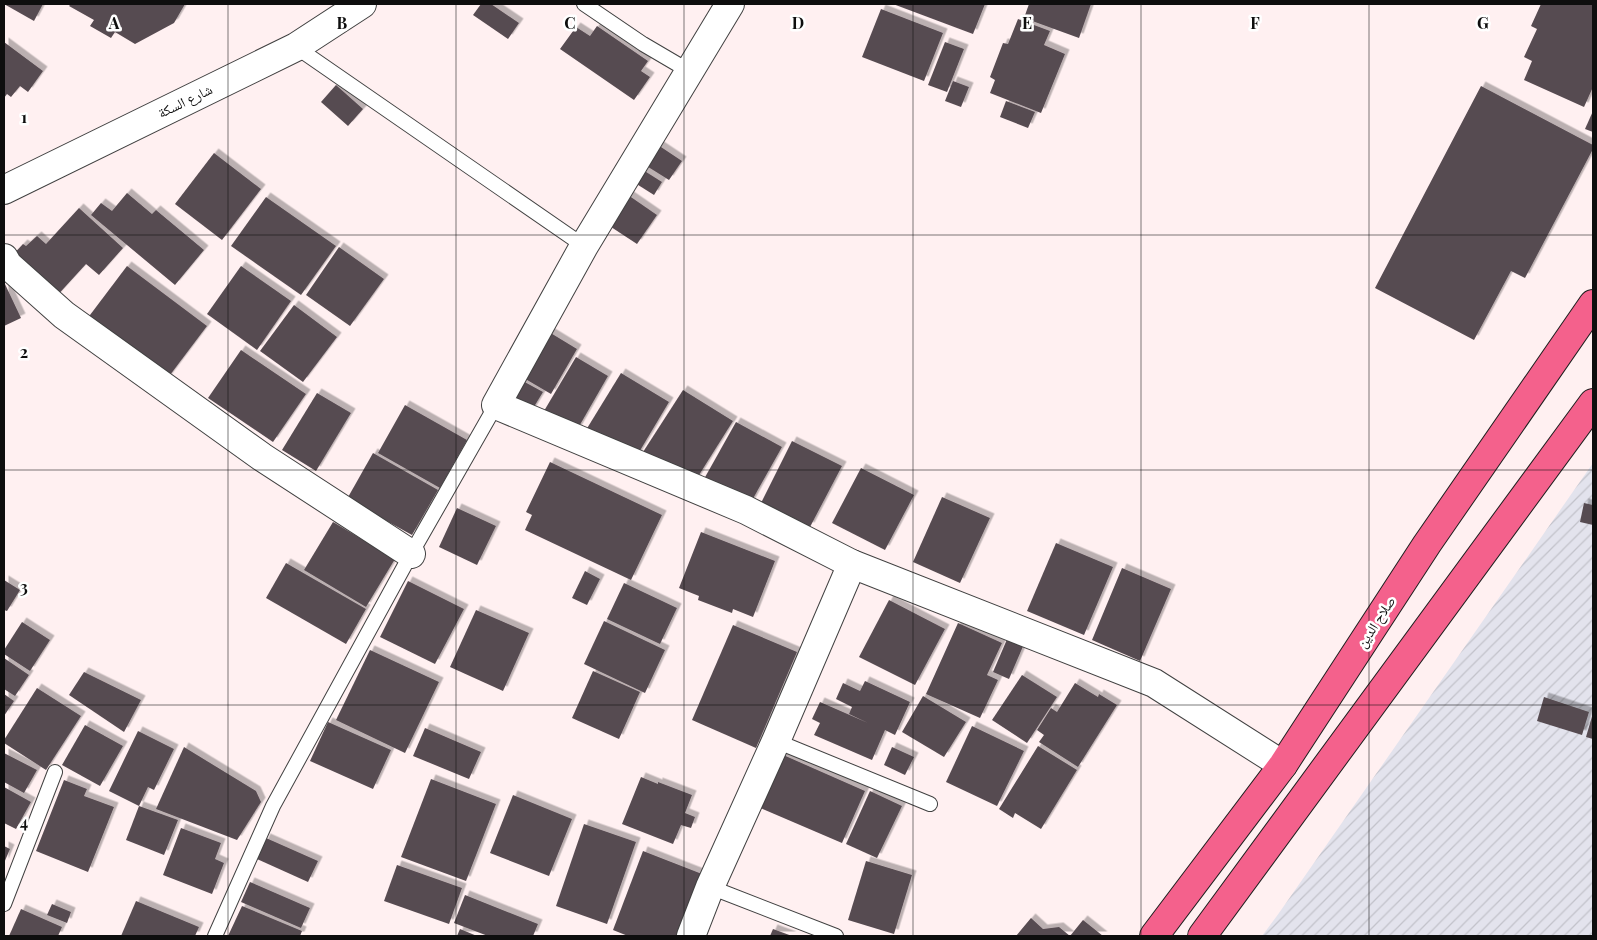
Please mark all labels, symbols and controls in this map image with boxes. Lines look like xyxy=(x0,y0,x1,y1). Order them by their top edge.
text: A xyxy=(108,12,120,33)
text: B xyxy=(337,12,348,33)
text: C xyxy=(564,12,576,33)
text: D xyxy=(792,12,804,33)
text: E xyxy=(1022,12,1032,33)
text: F xyxy=(1250,12,1260,33)
text: G xyxy=(1477,12,1489,33)
street label: شارع السكة xyxy=(154,79,216,123)
text: 1 xyxy=(21,106,27,127)
text: 2 xyxy=(20,341,28,362)
text: 3 xyxy=(20,576,28,597)
street label: صلاح الدين xyxy=(1352,592,1400,652)
text: 4 xyxy=(20,811,28,832)

